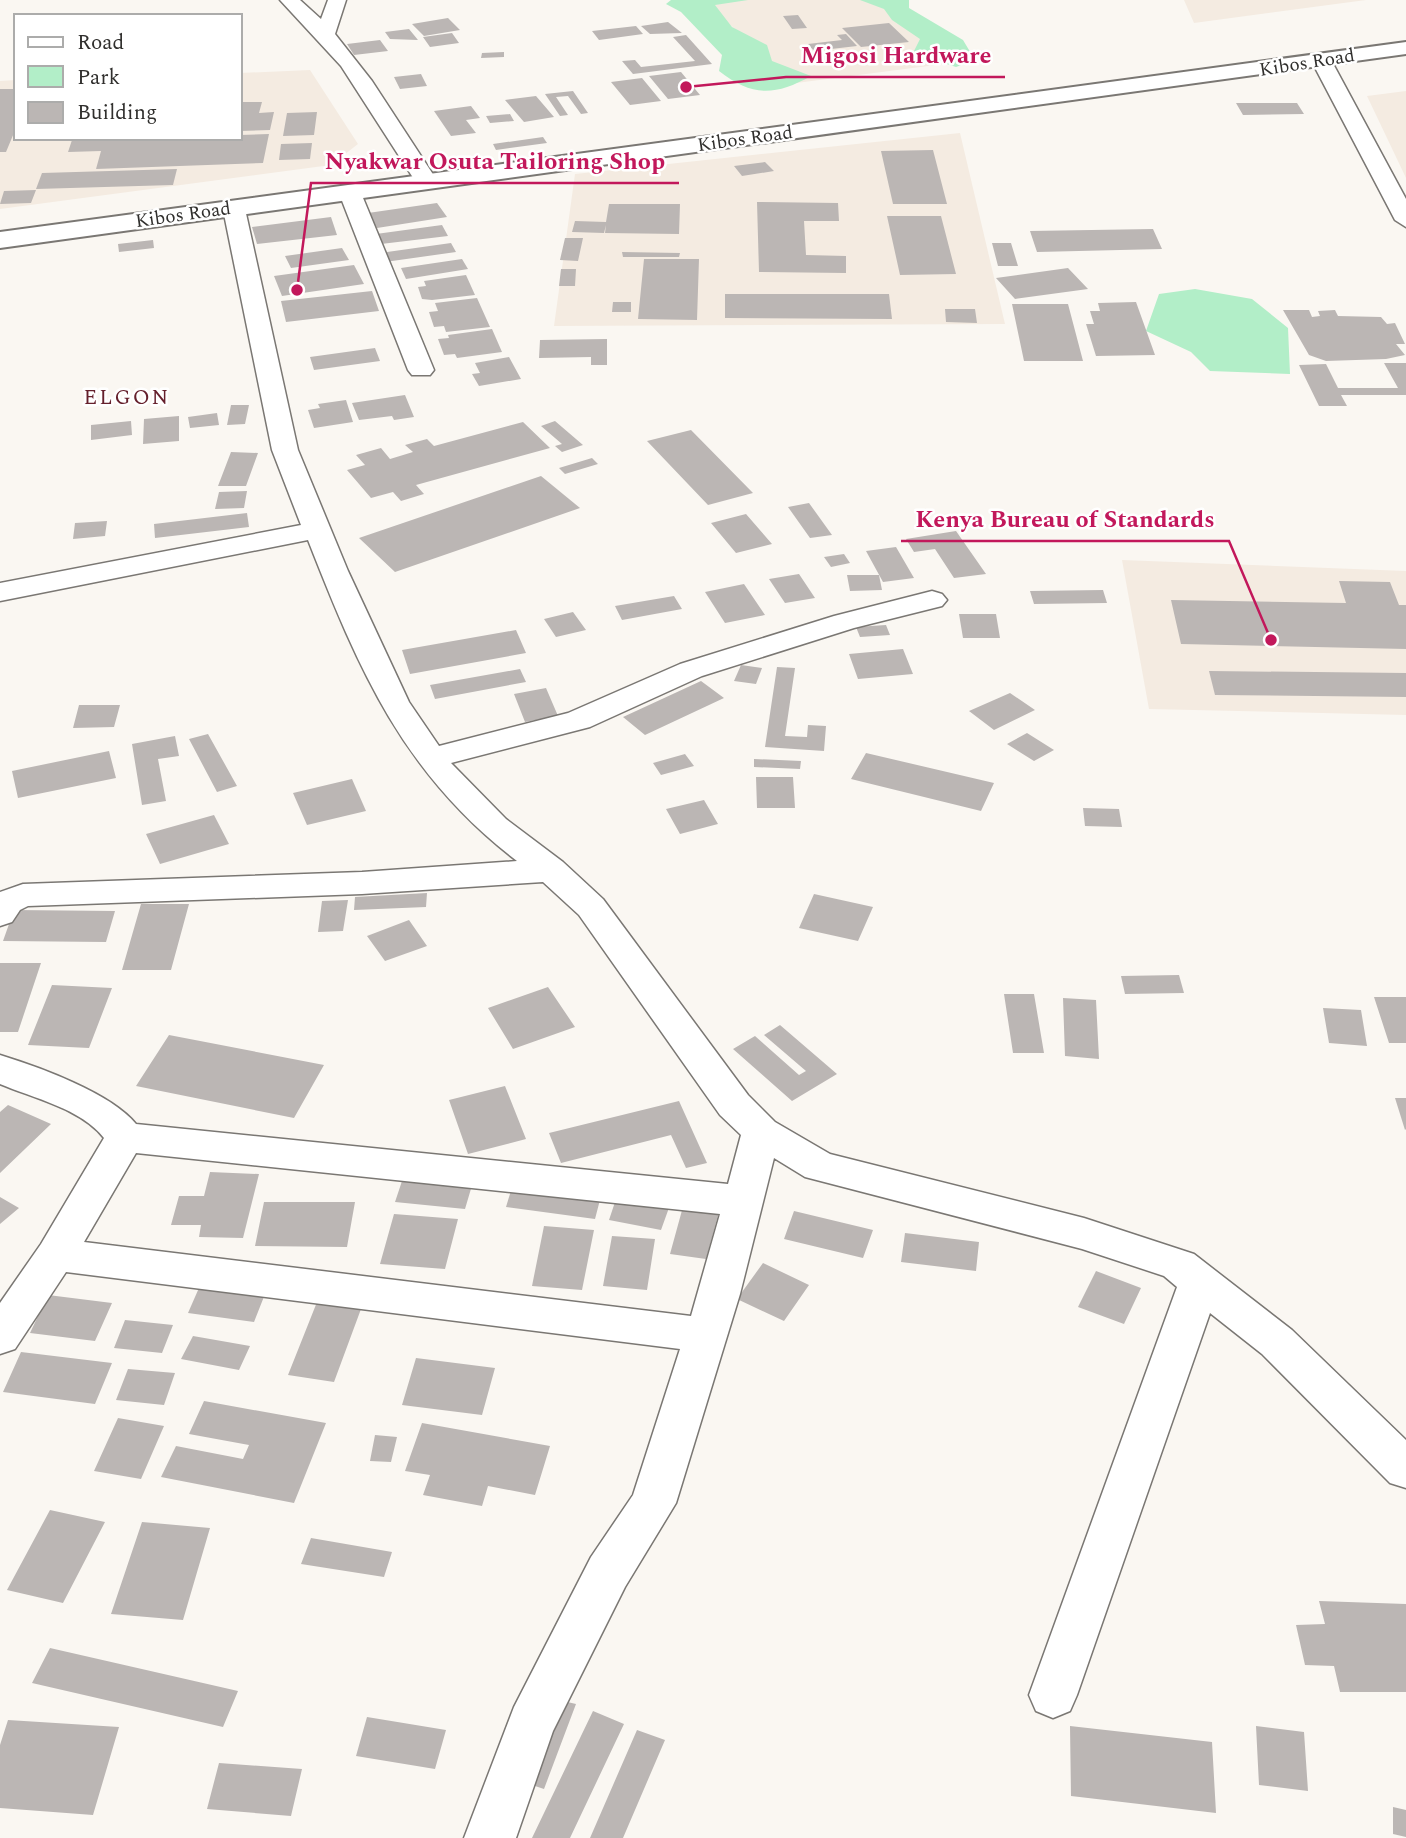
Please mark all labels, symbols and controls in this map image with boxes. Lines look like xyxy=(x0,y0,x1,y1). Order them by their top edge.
legend xyxy=(14,14,242,140)
text: Road xyxy=(77,27,124,59)
callout: Migosi Hardware xyxy=(786,32,1005,77)
text: Migosi Hardware xyxy=(801,38,991,74)
street label: Kibos Road xyxy=(1257,41,1357,85)
text: Park xyxy=(77,62,121,94)
text: Building xyxy=(77,97,157,129)
street label: Kibos Road xyxy=(695,118,795,160)
callout: Nyakwar Osuta Tailoring Shop xyxy=(311,138,679,183)
text: Nyakwar Osuta Tailoring Shop xyxy=(325,144,665,180)
street label: Kibos Road xyxy=(133,194,233,236)
district label: ELGON xyxy=(84,382,170,414)
callout: Kenya Bureau of Standards xyxy=(901,496,1229,541)
text: Kenya Bureau of Standards xyxy=(915,502,1215,538)

